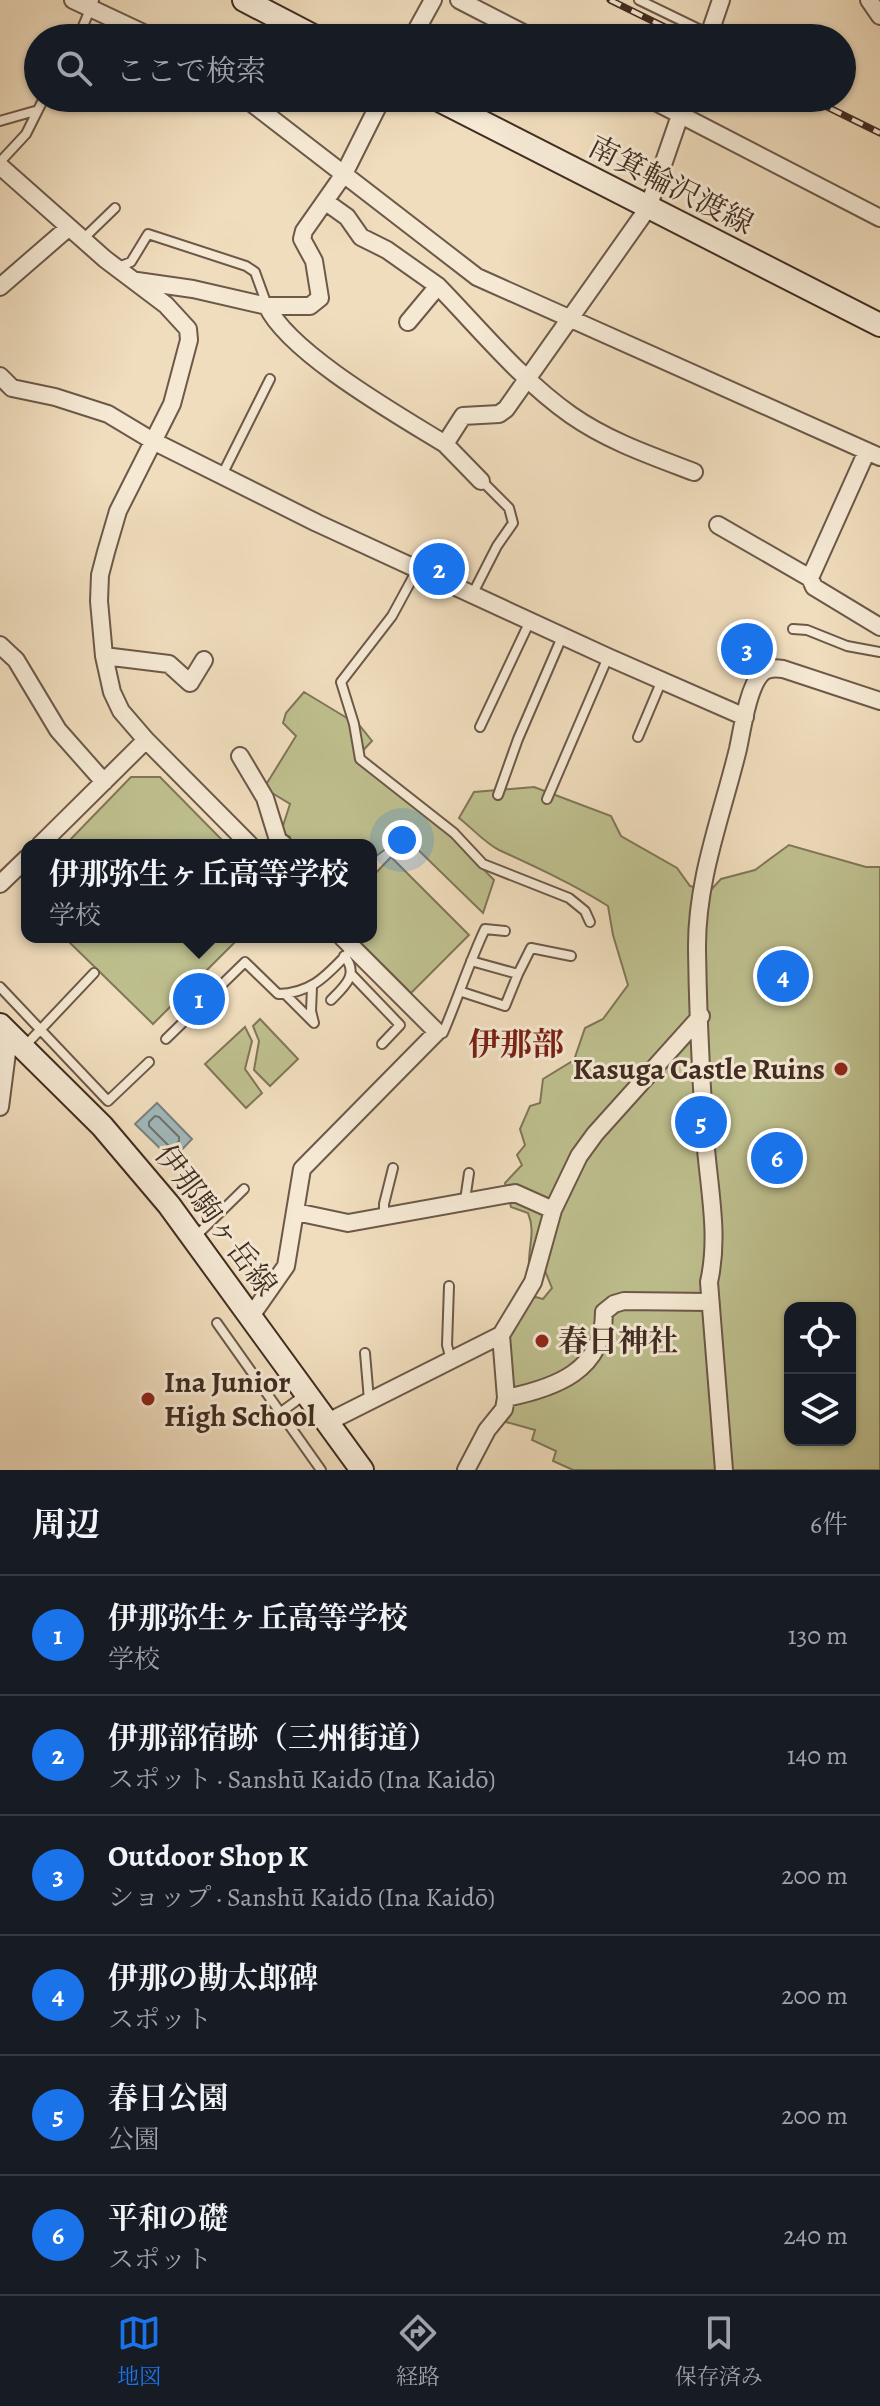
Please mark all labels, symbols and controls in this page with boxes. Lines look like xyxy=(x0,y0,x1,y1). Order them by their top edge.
search box xyxy=(24,24,856,112)
icon: search xyxy=(52,46,96,90)
text: ここで検索 xyxy=(116,51,266,91)
street label: 南箕輪沢渡線 xyxy=(582,126,760,244)
pin: 2 xyxy=(413,539,465,599)
pin: 3 xyxy=(721,619,773,679)
your location xyxy=(382,820,422,860)
popup xyxy=(21,839,377,943)
text: 伊那弥生ヶ丘高等学校 xyxy=(49,854,349,894)
text: 学校 xyxy=(49,898,101,933)
pin: 4 xyxy=(757,946,809,1006)
pin: 1 xyxy=(173,969,225,1029)
district label: 伊那部 xyxy=(468,1022,564,1066)
place label: Kasuga Castle Ruins xyxy=(573,1049,825,1089)
marker: Kasuga Castle Ruins xyxy=(832,1060,850,1078)
pin: 5 xyxy=(675,1092,727,1152)
pin: 6 xyxy=(751,1128,803,1188)
street label: 伊那駒ヶ岳線 xyxy=(146,1136,286,1304)
map controls xyxy=(784,1302,856,1446)
button: locate xyxy=(784,1302,856,1374)
place label: 春日神社 xyxy=(558,1321,678,1361)
marker: 春日神社 xyxy=(533,1332,551,1350)
place label: Ina Junior High School xyxy=(164,1362,316,1436)
button: layers xyxy=(784,1374,856,1446)
marker: Ina Junior High School xyxy=(139,1390,157,1408)
text: 周辺 xyxy=(32,1501,100,1548)
text: 6件 xyxy=(810,1507,848,1542)
text: 伊那弥生ヶ丘高等学校 xyxy=(108,1598,408,1638)
text: 1 xyxy=(53,1618,63,1653)
text: 130 m xyxy=(788,1618,848,1653)
text: 学校 xyxy=(108,1642,160,1677)
text: 伊那部宿跡（三州街道） xyxy=(108,1718,438,1758)
text: 2 xyxy=(52,1738,64,1773)
text: 140 m xyxy=(787,1738,848,1773)
text: スポット · Sanshū Kaidō (Ina Kaidō) xyxy=(108,1762,496,1797)
text: Outdoor Shop K xyxy=(108,1836,308,1876)
text: 3 xyxy=(52,1858,64,1893)
text: 200 m xyxy=(781,1858,848,1893)
text: ショップ · Sanshū Kaidō (Ina Kaidō) xyxy=(108,1880,495,1915)
text: 伊那の勘太郎碑 xyxy=(108,1958,318,1998)
text: 4 xyxy=(52,1978,64,2013)
text: 200 m xyxy=(781,1978,848,2013)
text: スポット xyxy=(108,2002,212,2037)
text: 春日公園 xyxy=(108,2078,228,2118)
text: 5 xyxy=(52,2098,64,2133)
text: 200 m xyxy=(781,2098,848,2133)
text: 公園 xyxy=(108,2122,160,2157)
text: 平和の礎 xyxy=(108,2198,228,2238)
text: 6 xyxy=(52,2218,64,2253)
text: 240 m xyxy=(783,2218,848,2253)
text: スポット xyxy=(108,2242,212,2277)
tab: 地図 xyxy=(117,2311,161,2392)
tab: 経路 xyxy=(396,2311,440,2392)
tab: 保存済み xyxy=(675,2311,763,2392)

